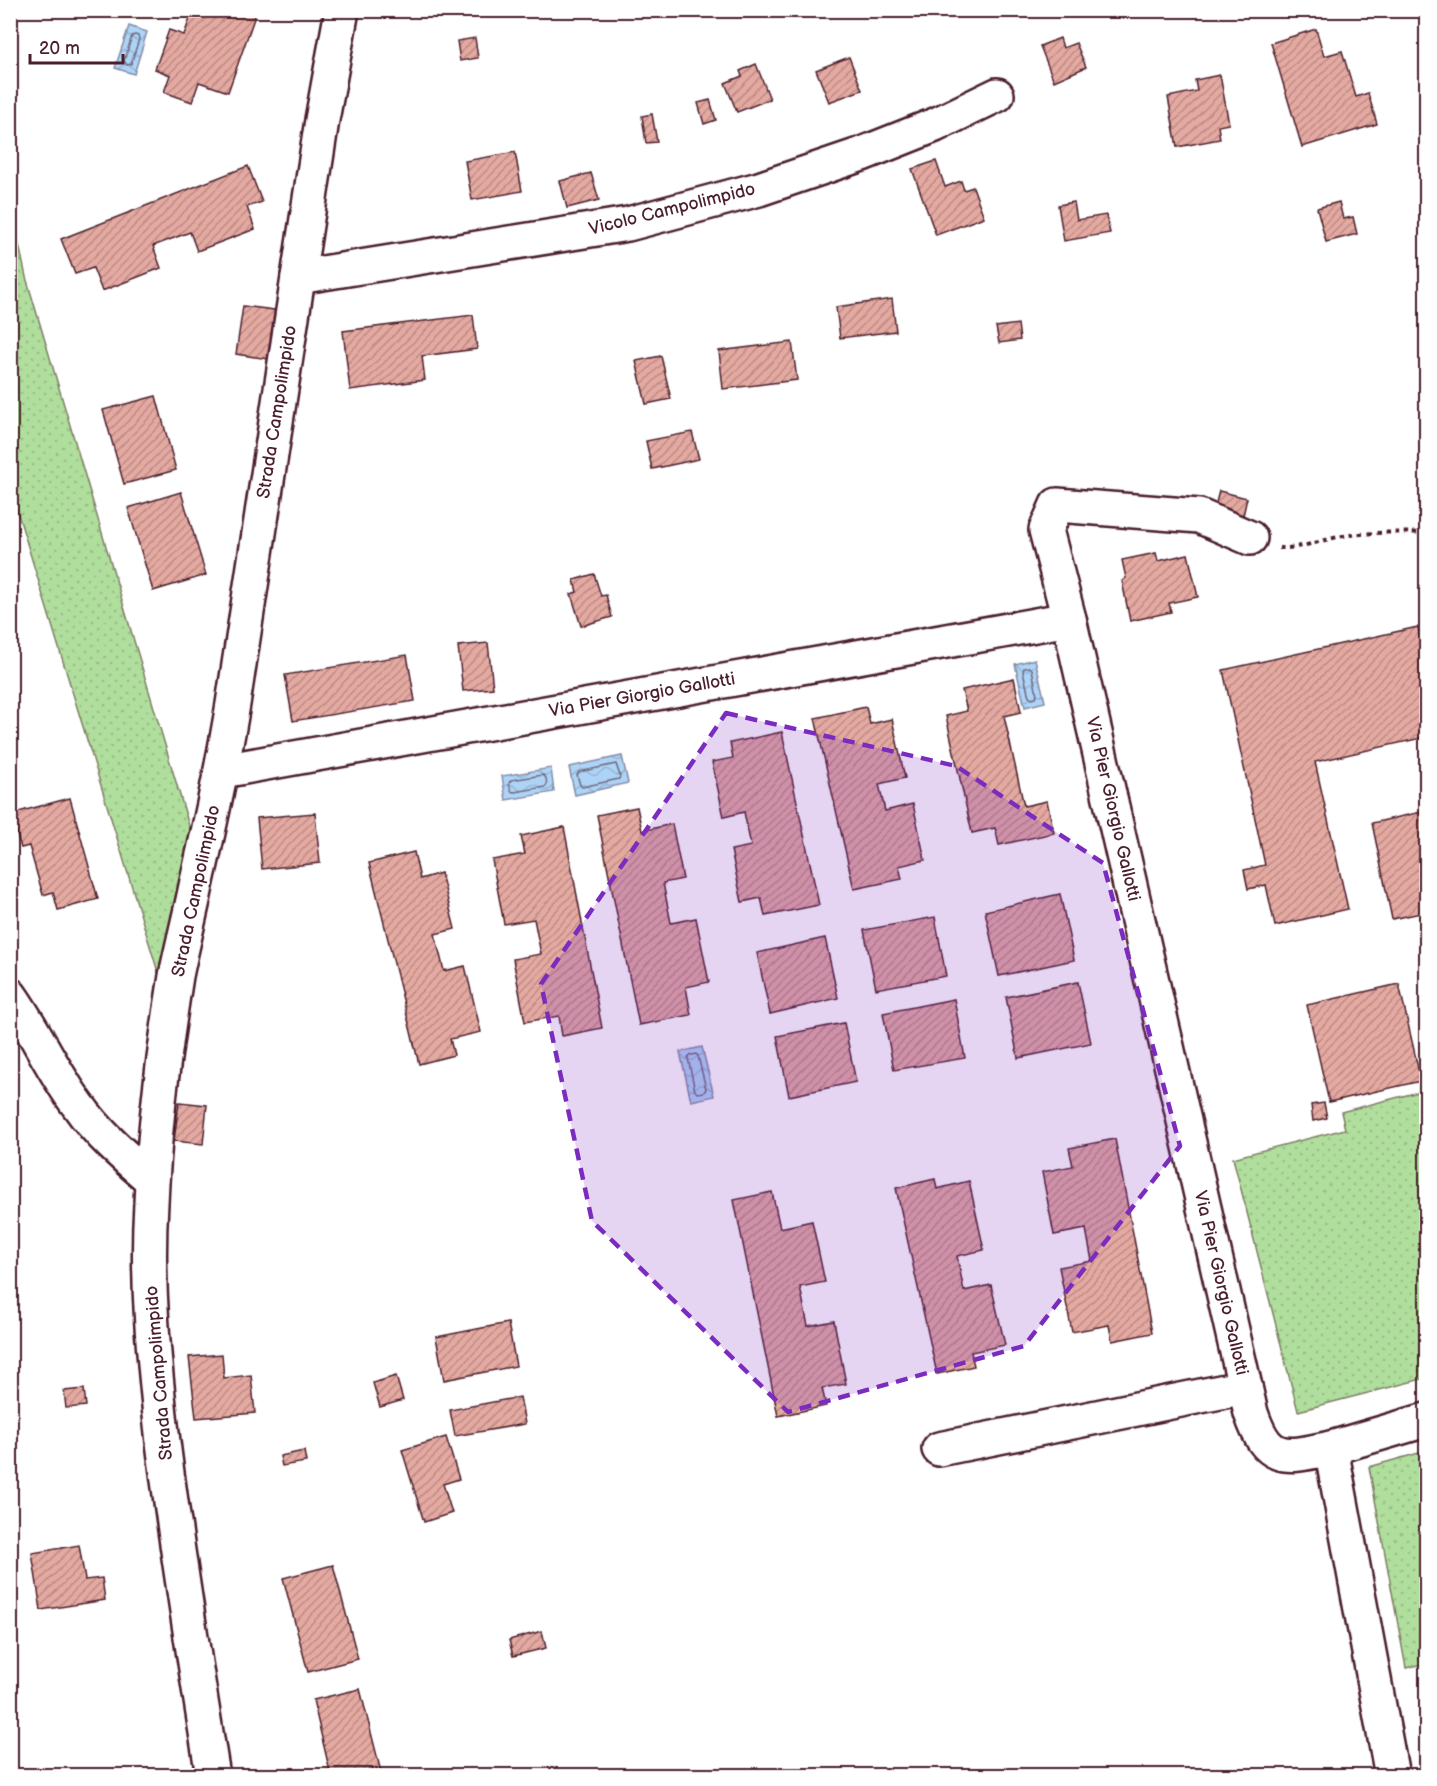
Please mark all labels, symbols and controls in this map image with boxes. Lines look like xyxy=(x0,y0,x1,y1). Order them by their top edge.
scale bar xyxy=(30,27,123,65)
text: 20 m xyxy=(39,38,80,59)
street label: Vicolo Campolimpido xyxy=(587,178,757,240)
street label: Strada Campolimpido xyxy=(253,324,301,500)
street label: Via Pier Giorgio Gallotti xyxy=(547,668,737,722)
street label: Via Pier Giorgio Gallotti xyxy=(1082,715,1144,903)
street label: Strada Campolimpido xyxy=(168,803,224,979)
street label: Via Pier Giorgio Gallotti xyxy=(1190,1189,1252,1377)
street label: Strada Campolimpido xyxy=(141,1285,177,1461)

